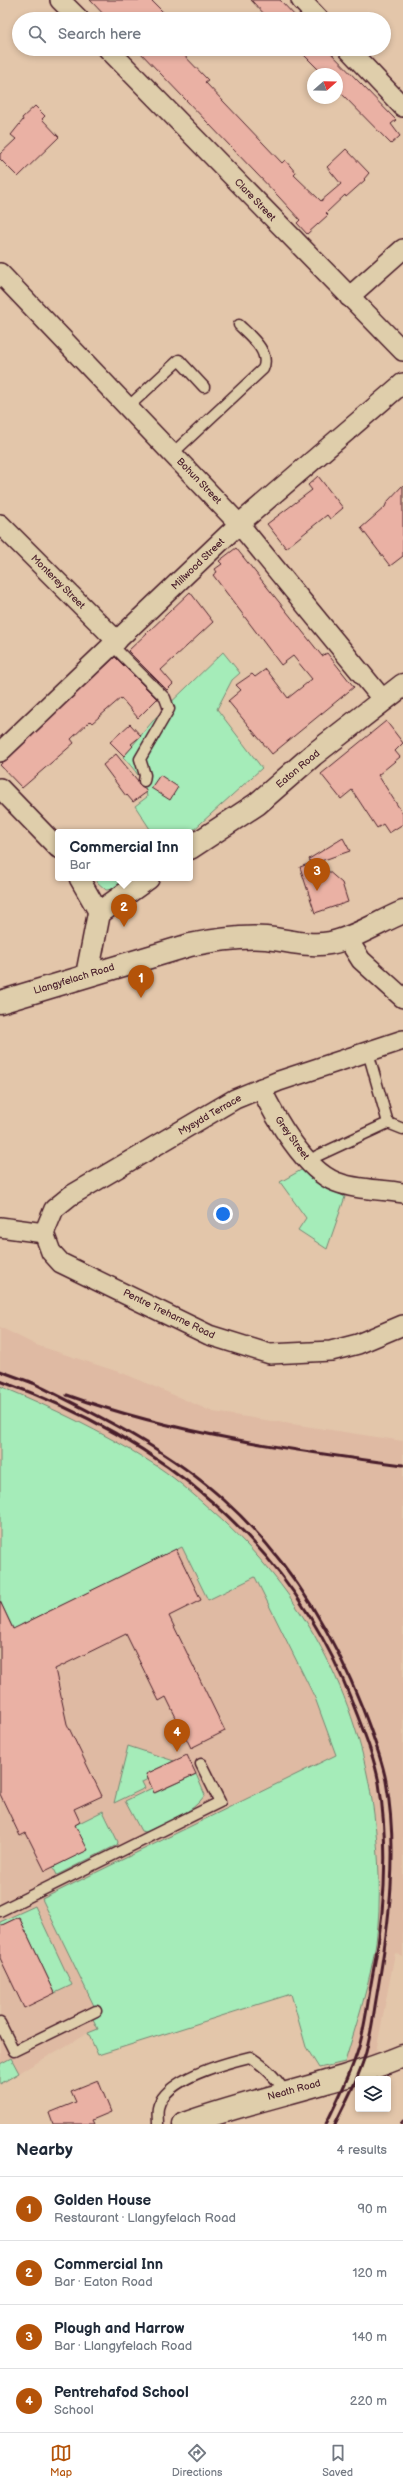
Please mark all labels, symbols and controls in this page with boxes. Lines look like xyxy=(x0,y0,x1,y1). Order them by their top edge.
search box xyxy=(12,12,391,56)
icon: search xyxy=(26,23,48,45)
text: Search here xyxy=(58,25,141,44)
north arrow xyxy=(307,68,343,104)
street label: Clare Street xyxy=(232,176,278,224)
street label: Bohun Street xyxy=(174,456,224,506)
street label: Millwood Street xyxy=(169,536,227,592)
street label: Monterey Street xyxy=(28,552,88,612)
street label: Eaton Road xyxy=(274,747,322,791)
popup xyxy=(55,829,193,881)
text: Commercial Inn xyxy=(69,838,179,857)
text: Bar xyxy=(69,857,90,873)
pin: 3 xyxy=(304,858,330,891)
pin: 2 xyxy=(111,894,137,927)
street label: Llangyfelach Road xyxy=(32,961,116,997)
pin: 1 xyxy=(128,965,154,998)
street label: Mysydd Terrace xyxy=(176,1092,244,1138)
street label: Grey Street xyxy=(272,1114,312,1162)
your location xyxy=(213,1204,233,1224)
street label: Pentre Treharne Road xyxy=(121,1287,217,1342)
pin: 4 xyxy=(164,1719,190,1752)
map controls xyxy=(355,2076,391,2112)
button: layers xyxy=(355,2076,391,2112)
street label: Neath Road xyxy=(266,2077,322,2103)
text: Nearby xyxy=(16,2140,73,2160)
text: 4 results xyxy=(337,2142,387,2158)
text: Golden House xyxy=(54,2191,151,2210)
text: 1 xyxy=(26,2201,32,2217)
text: 90 m xyxy=(358,2201,387,2217)
text: Restaurant · Llangyfelach Road xyxy=(54,2210,236,2226)
text: Commercial Inn xyxy=(54,2255,163,2274)
text: 2 xyxy=(25,2265,33,2281)
text: 120 m xyxy=(352,2265,387,2281)
text: Bar · Eaton Road xyxy=(54,2274,153,2290)
text: Plough and Harrow xyxy=(54,2319,184,2338)
text: 3 xyxy=(25,2329,33,2345)
text: 140 m xyxy=(352,2329,387,2345)
text: Bar · Llangyfelach Road xyxy=(54,2338,192,2354)
text: Pentrehafod School xyxy=(54,2383,189,2402)
text: 4 xyxy=(25,2393,33,2409)
text: 220 m xyxy=(350,2393,387,2409)
text: School xyxy=(54,2402,94,2418)
tab: Map xyxy=(50,2442,72,2479)
tab: Directions xyxy=(172,2442,222,2479)
tab: Saved xyxy=(322,2442,353,2479)

